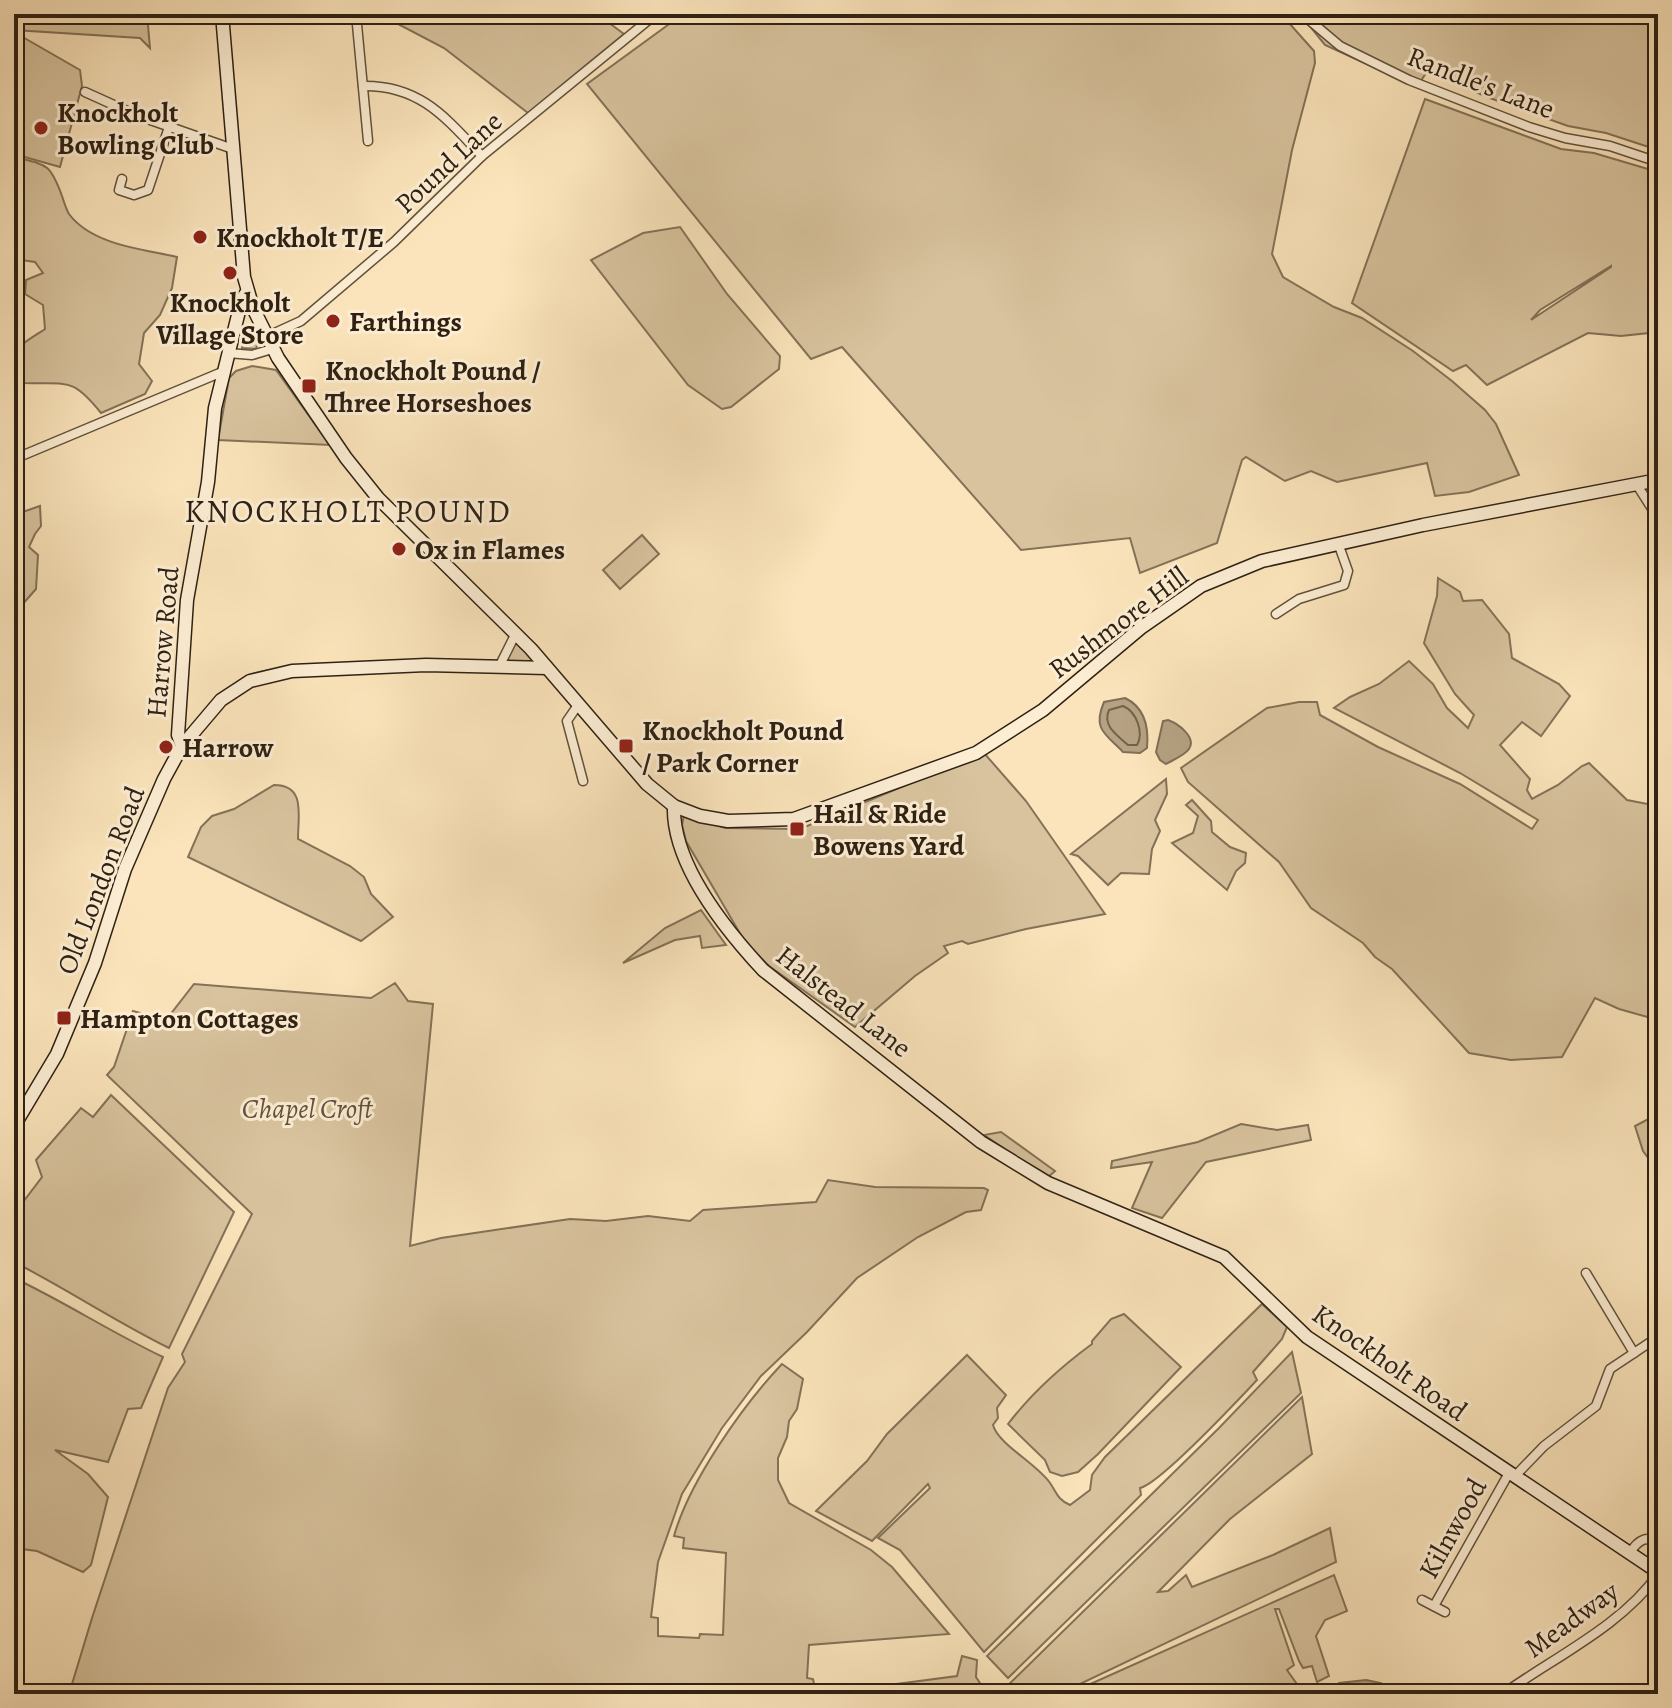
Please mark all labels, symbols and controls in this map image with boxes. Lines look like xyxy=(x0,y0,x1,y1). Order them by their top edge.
street label: Randle's Lane xyxy=(1402,37,1560,128)
place label: Knockholt Bowling Club xyxy=(57,94,214,164)
street label: Pound Lane xyxy=(387,103,511,222)
marker: Knockholt Bowling Club xyxy=(32,119,50,137)
place label: Knockholt T/E xyxy=(216,219,384,257)
marker: Knockholt T/E xyxy=(191,228,209,246)
marker: Knockholt Village Store xyxy=(221,264,239,282)
place label: Knockholt Village Store xyxy=(155,284,304,354)
place label: Farthings xyxy=(349,303,462,341)
marker: Farthings xyxy=(324,312,342,330)
place label: Knockholt Pound / Three Horseshoes xyxy=(325,352,541,422)
marker: Knockholt Pound / Three Horseshoes xyxy=(300,377,318,395)
district label: KNOCKHOLT POUND xyxy=(184,489,512,533)
place label: Ox in Flames xyxy=(415,531,565,569)
marker: Ox in Flames xyxy=(390,540,408,558)
street label: Rushmore Hill xyxy=(1041,558,1196,688)
street label: Harrow Road xyxy=(137,564,189,719)
place label: Knockholt Pound / Park Corner xyxy=(642,712,845,782)
place label: Harrow xyxy=(182,729,274,767)
marker: Knockholt Pound / Park Corner xyxy=(617,737,635,755)
marker: Harrow xyxy=(157,738,175,756)
street label: Old London Road xyxy=(48,780,155,980)
place label: Hail & Ride Bowens Yard xyxy=(813,795,965,865)
marker: Hail & Ride Bowens Yard xyxy=(788,820,806,838)
street label: Halstead Lane xyxy=(768,937,919,1067)
place label: Hampton Cottages xyxy=(80,1000,299,1038)
marker: Hampton Cottages xyxy=(55,1009,73,1027)
park label: Chapel Croft xyxy=(242,1090,373,1128)
street label: Knockholt Road xyxy=(1304,1295,1475,1431)
street label: Kilnwood xyxy=(1410,1471,1496,1586)
street label: Meadway xyxy=(1517,1572,1627,1667)

